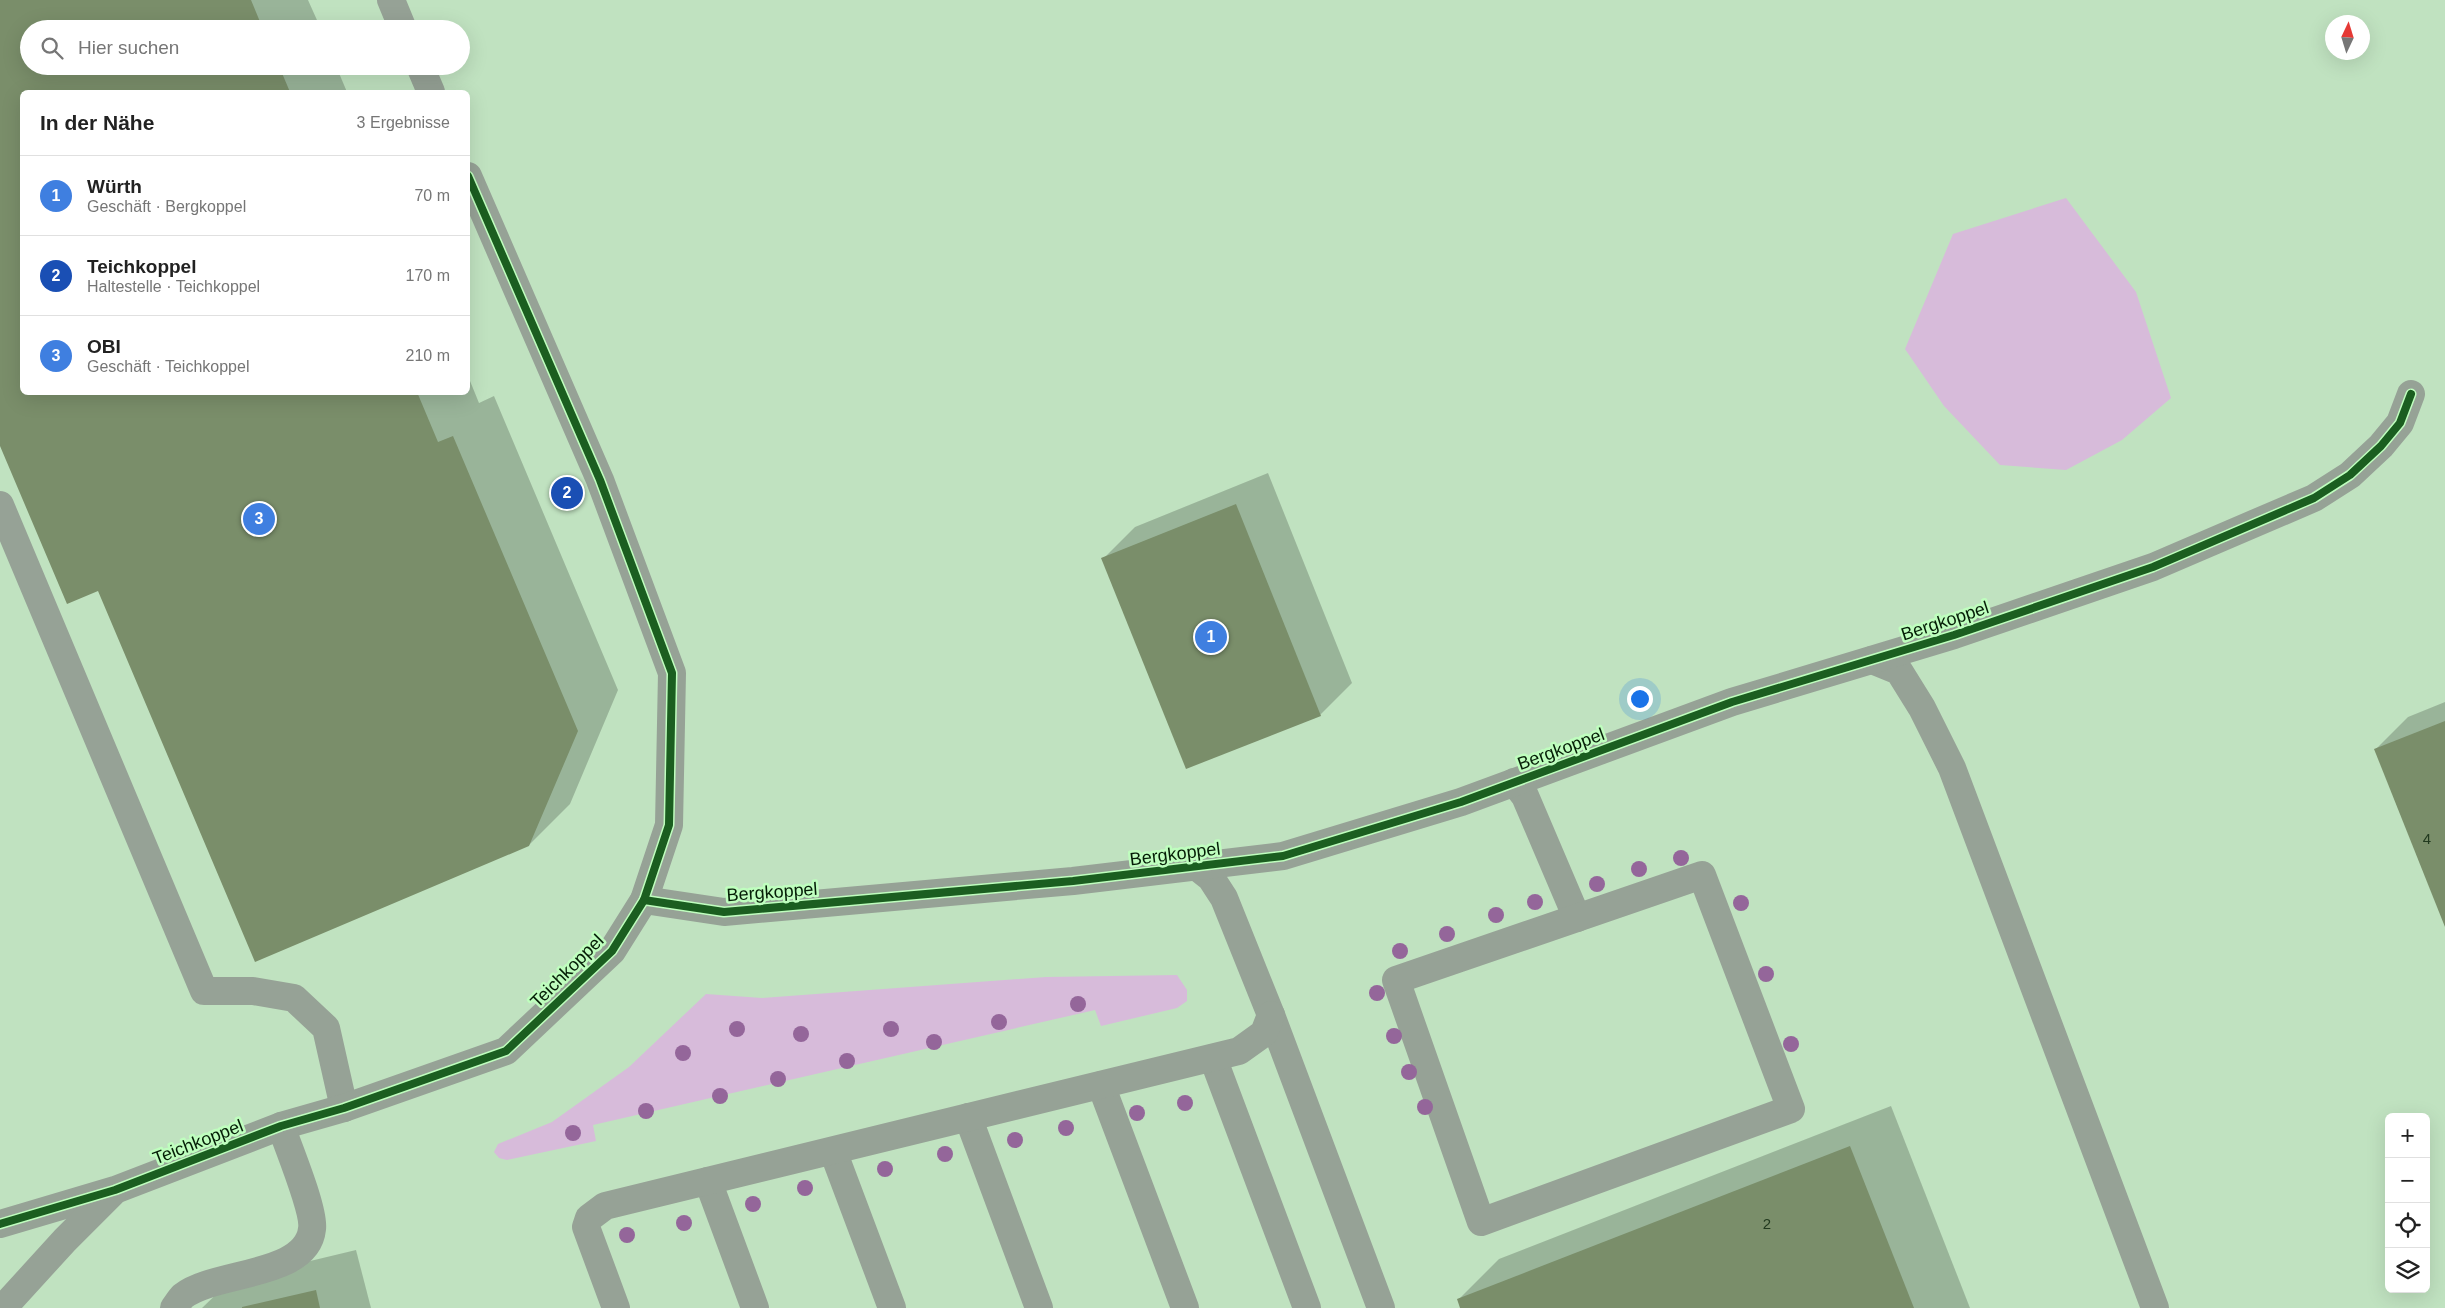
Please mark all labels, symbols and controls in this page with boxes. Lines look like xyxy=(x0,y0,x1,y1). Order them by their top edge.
north arrow xyxy=(2325,15,2370,60)
search box xyxy=(20,20,470,75)
icon: search xyxy=(38,34,66,62)
text: Hier suchen xyxy=(78,37,179,58)
text: In der Nähe xyxy=(40,111,154,134)
text: 3 Ergebnisse xyxy=(357,114,450,131)
text: Würth xyxy=(87,176,142,197)
text: 1 xyxy=(52,187,60,204)
text: 70 m xyxy=(414,187,450,204)
text: Geschäft · Bergkoppel xyxy=(87,198,246,215)
text: Teichkoppel xyxy=(87,256,196,277)
text: 2 xyxy=(52,267,60,284)
text: 170 m xyxy=(406,267,450,284)
text: Haltestelle · Teichkoppel xyxy=(87,278,260,295)
text: OBI xyxy=(87,336,121,357)
text: 3 xyxy=(52,347,60,364)
text: 210 m xyxy=(406,347,450,364)
text: Geschäft · Teichkoppel xyxy=(87,358,249,375)
pin: 2 xyxy=(551,474,583,512)
pin: 3 xyxy=(243,500,275,538)
street label: Bergkoppel xyxy=(1899,597,1991,645)
pin: 1 xyxy=(1195,618,1227,656)
your location xyxy=(1627,686,1653,712)
street label: Bergkoppel xyxy=(1515,724,1607,774)
house number: 4 xyxy=(2423,830,2431,847)
street label: Bergkoppel xyxy=(1129,839,1221,869)
street label: Bergkoppel xyxy=(726,879,818,905)
street label: Teichkoppel xyxy=(526,930,608,1012)
map controls xyxy=(2385,1113,2430,1293)
button: + xyxy=(2385,1113,2430,1158)
street label: Teichkoppel xyxy=(150,1116,246,1168)
button: − xyxy=(2385,1158,2430,1203)
button: locate xyxy=(2385,1203,2430,1248)
house number: 2 xyxy=(1763,1215,1771,1232)
button: layers xyxy=(2385,1248,2430,1293)

